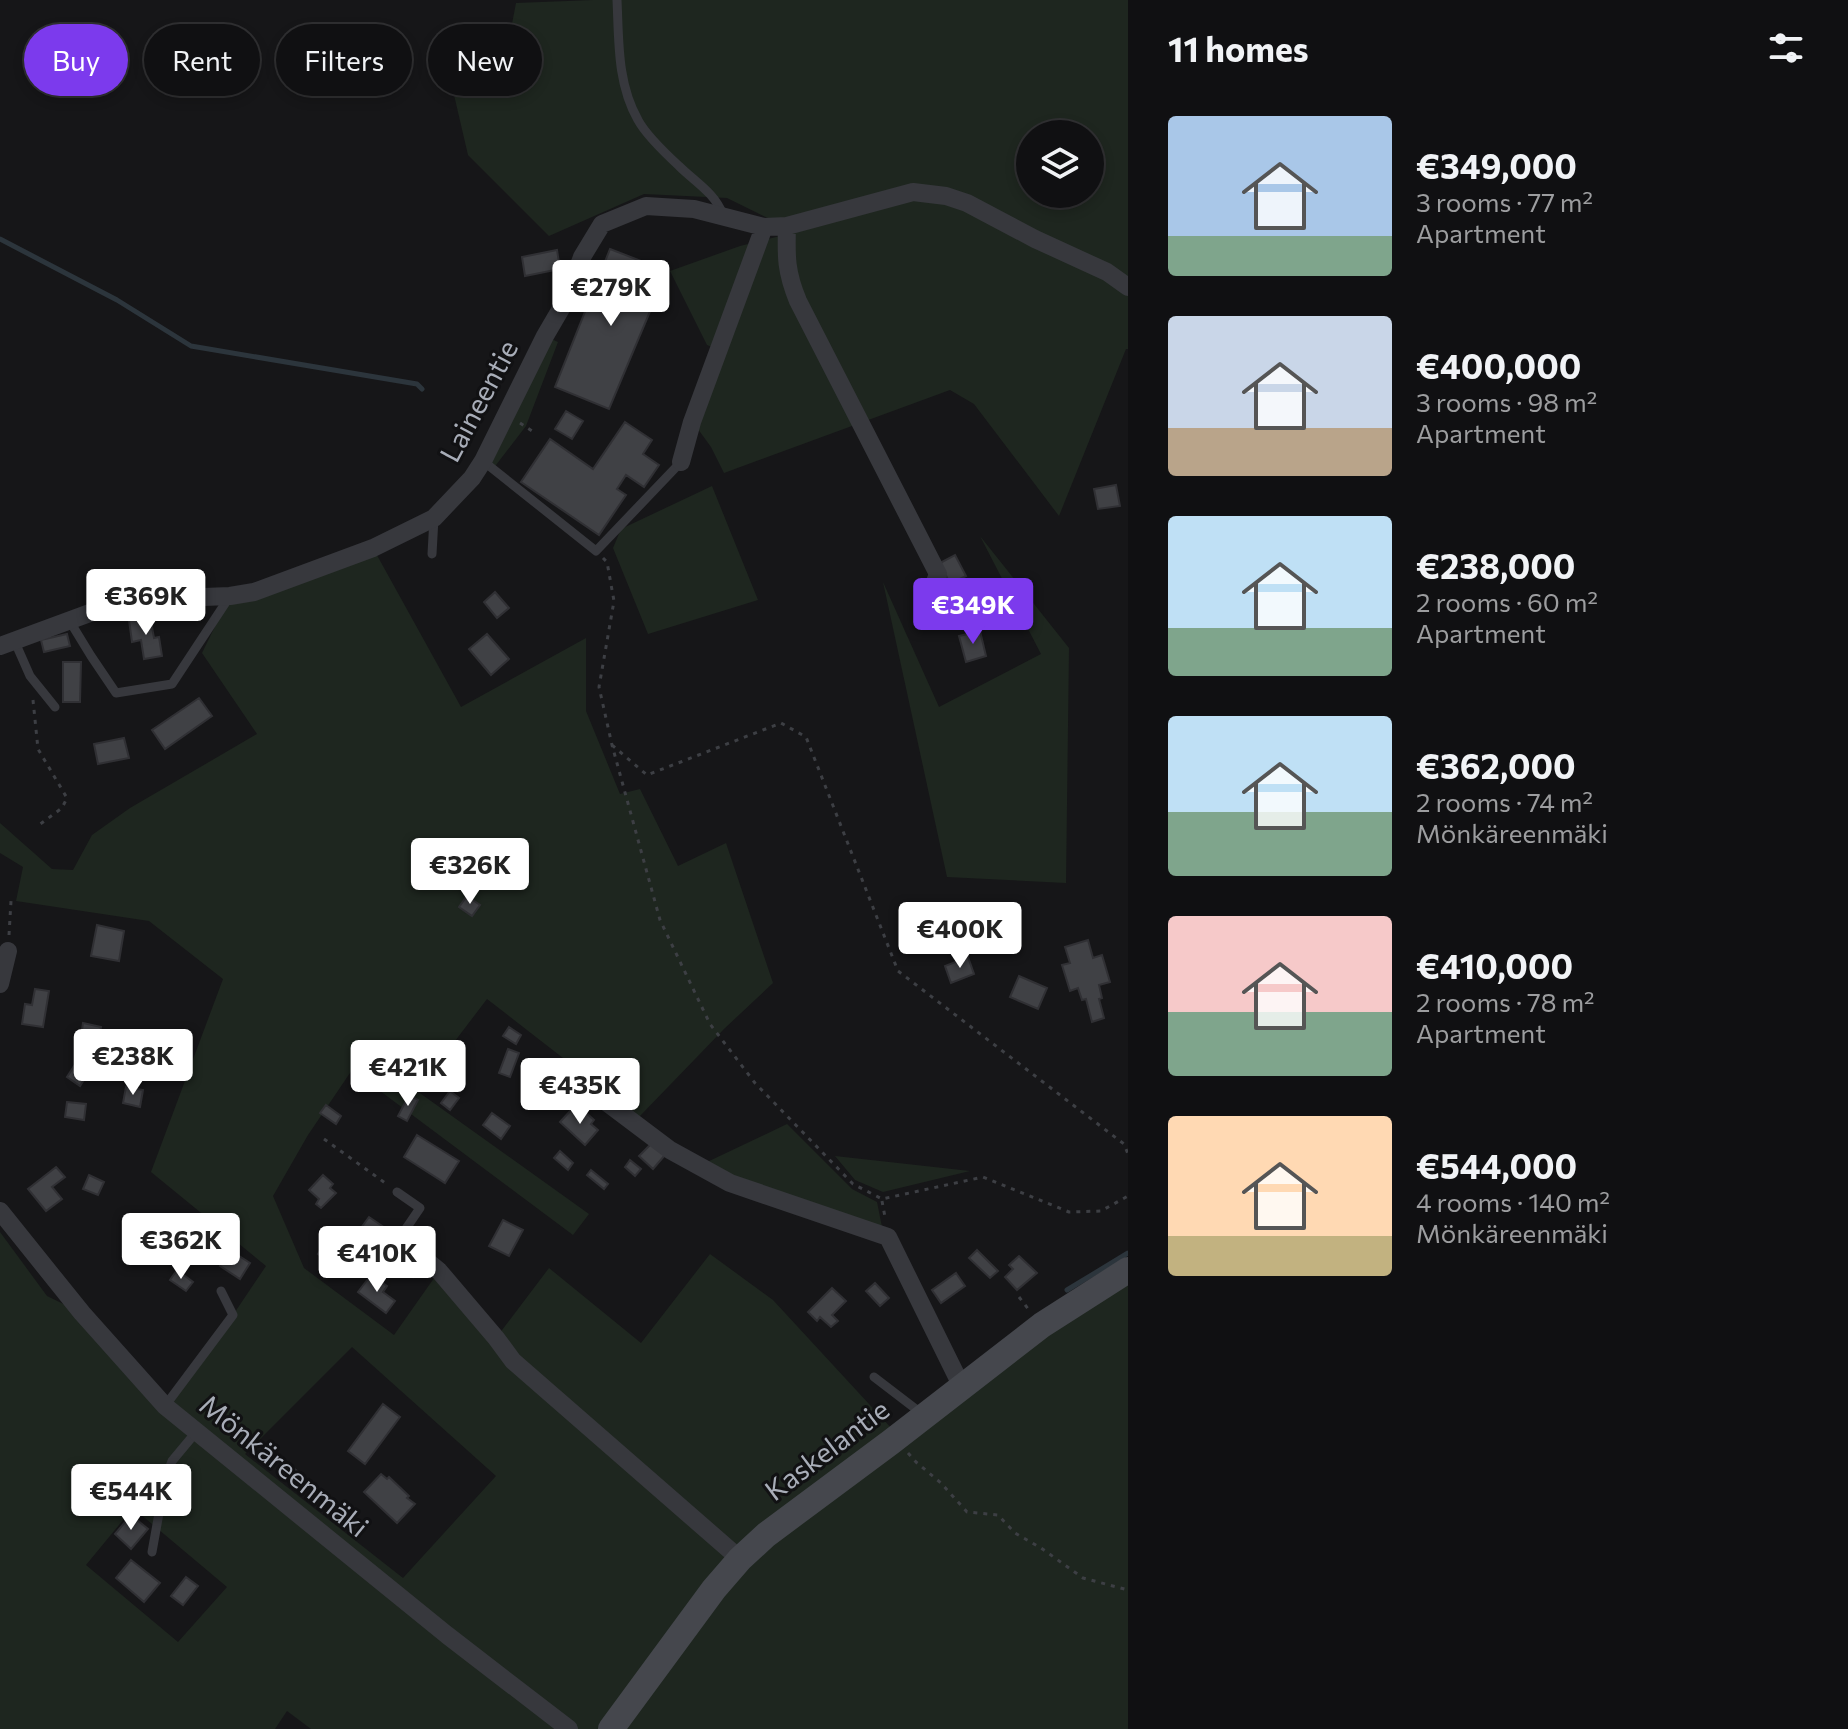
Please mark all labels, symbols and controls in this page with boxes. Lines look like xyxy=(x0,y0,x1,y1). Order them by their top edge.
chip: Buy xyxy=(24,24,128,96)
chip: Rent xyxy=(144,24,260,96)
chip: Filters xyxy=(276,24,412,96)
chip: New xyxy=(428,24,542,96)
icon: filters xyxy=(1764,26,1808,70)
text: 11 homes xyxy=(1168,27,1309,69)
map controls xyxy=(1016,120,1104,208)
button: layers xyxy=(1016,120,1104,208)
text: €349,000 xyxy=(1416,144,1577,186)
icon: home xyxy=(1232,148,1328,244)
text: 3 rooms · 77 m² xyxy=(1416,186,1593,217)
text: Apartment xyxy=(1416,217,1546,248)
pin: €279K xyxy=(555,260,667,328)
text: €279K xyxy=(570,270,652,301)
street label: Laineentie xyxy=(432,334,524,467)
text: €400,000 xyxy=(1416,344,1581,386)
icon: home xyxy=(1232,348,1328,444)
text: 3 rooms · 98 m² xyxy=(1416,386,1597,417)
text: Apartment xyxy=(1416,417,1546,448)
text: €238,000 xyxy=(1416,544,1575,586)
icon: home xyxy=(1232,548,1328,644)
pin: €369K xyxy=(90,569,202,637)
pin: €349K xyxy=(917,578,1029,646)
text: €369K xyxy=(104,579,188,610)
text: 2 rooms · 60 m² xyxy=(1416,586,1598,617)
text: €349K xyxy=(931,588,1015,619)
text: Apartment xyxy=(1416,617,1546,648)
text: €362,000 xyxy=(1416,744,1576,786)
icon: home xyxy=(1232,748,1328,844)
text: 2 rooms · 74 m² xyxy=(1416,786,1593,817)
text: Mönkäreenmäki xyxy=(1416,817,1608,848)
pin: €326K xyxy=(414,838,526,906)
text: €326K xyxy=(429,848,511,879)
pin: €400K xyxy=(904,902,1016,970)
text: €400K xyxy=(917,912,1003,943)
text: €410,000 xyxy=(1416,944,1573,986)
icon: home xyxy=(1232,948,1328,1044)
text: 2 rooms · 78 m² xyxy=(1416,986,1595,1017)
text: Apartment xyxy=(1416,1017,1546,1048)
pin: €238K xyxy=(77,1029,189,1097)
text: €238K xyxy=(92,1039,174,1070)
pin: €421K xyxy=(352,1040,464,1108)
text: €421K xyxy=(369,1050,447,1081)
pin: €435K xyxy=(524,1058,636,1126)
text: €435K xyxy=(539,1068,621,1099)
text: €544,000 xyxy=(1416,1144,1577,1186)
icon: home xyxy=(1232,1148,1328,1244)
text: 4 rooms · 140 m² xyxy=(1416,1186,1610,1217)
pin: €362K xyxy=(125,1213,237,1281)
text: Mönkäreenmäki xyxy=(1416,1217,1608,1248)
text: €362K xyxy=(140,1223,222,1254)
pin: €410K xyxy=(321,1226,433,1294)
text: €410K xyxy=(337,1236,417,1267)
street label: Mönkäreenmäki xyxy=(194,1387,376,1544)
street label: Kaskelantie xyxy=(758,1391,895,1507)
pin: €544K xyxy=(75,1464,187,1532)
text: €544K xyxy=(89,1474,173,1505)

